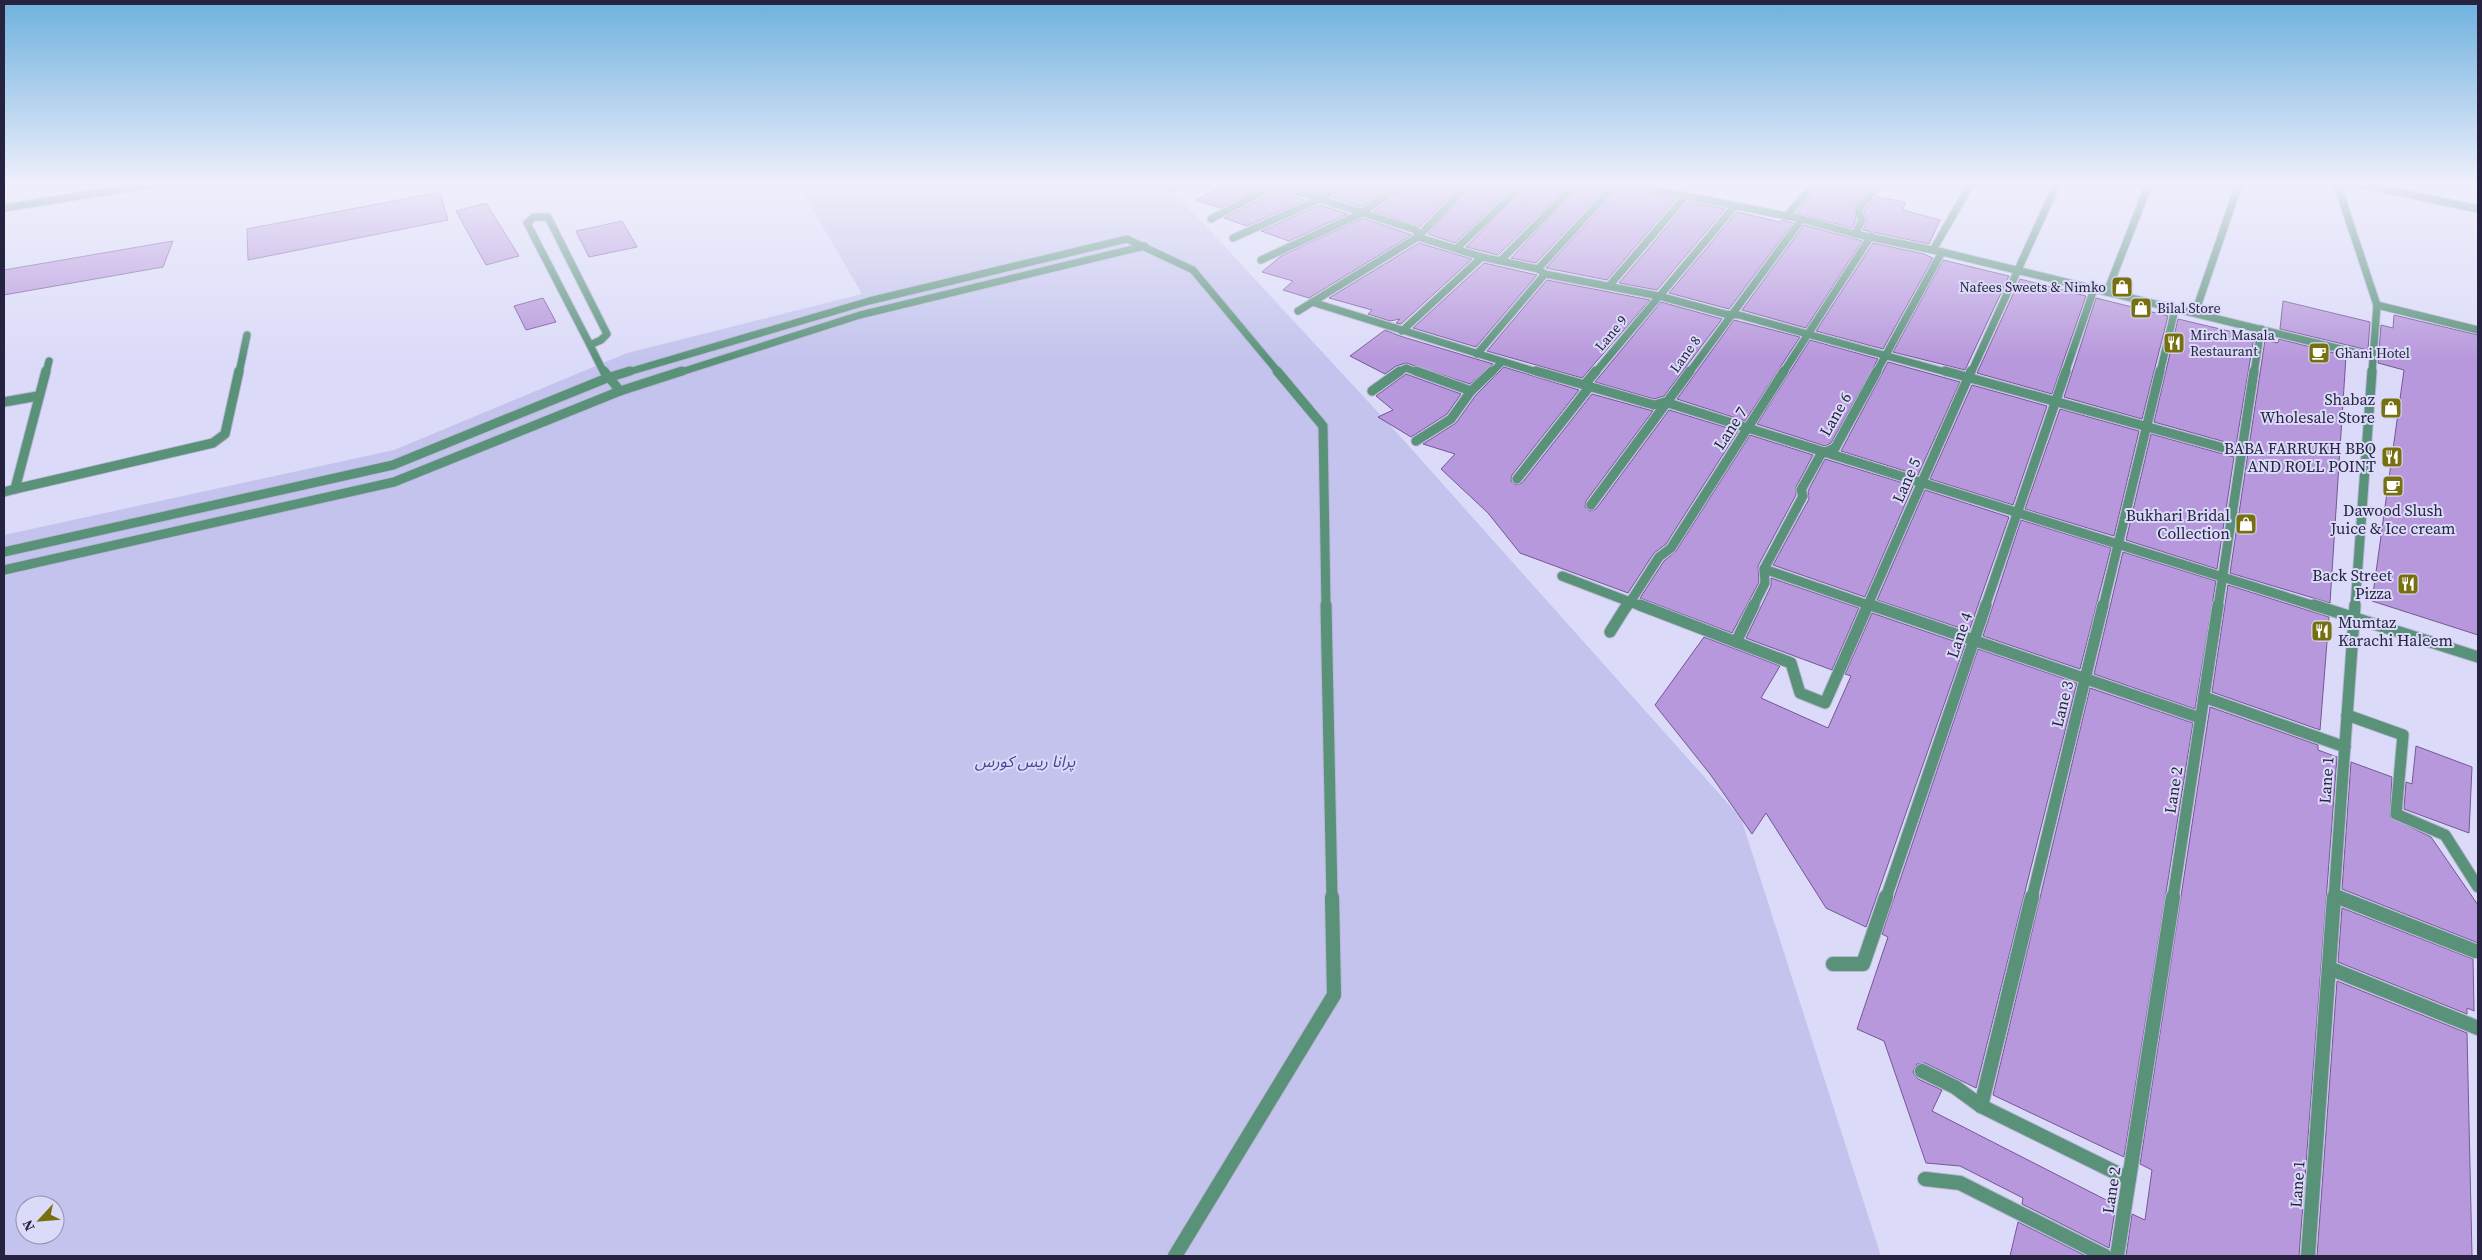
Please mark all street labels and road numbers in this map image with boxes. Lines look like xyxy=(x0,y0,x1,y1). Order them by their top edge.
street label: Lane 9 xyxy=(1590,311,1632,355)
street label: Lane 8 xyxy=(1665,331,1705,377)
street label: Lane 6 xyxy=(1814,388,1856,440)
street label: Lane 7 xyxy=(1708,402,1752,454)
street label: Lane 5 xyxy=(1886,454,1926,506)
street label: Lane 4 xyxy=(1941,609,1977,661)
street label: Lane 3 xyxy=(2046,678,2078,730)
street label: Lane 1 xyxy=(2313,756,2339,804)
street label: Lane 2 xyxy=(2158,765,2188,815)
street label: Lane 1 xyxy=(2284,1160,2310,1208)
street label: Lane 2 xyxy=(2096,1165,2126,1215)

